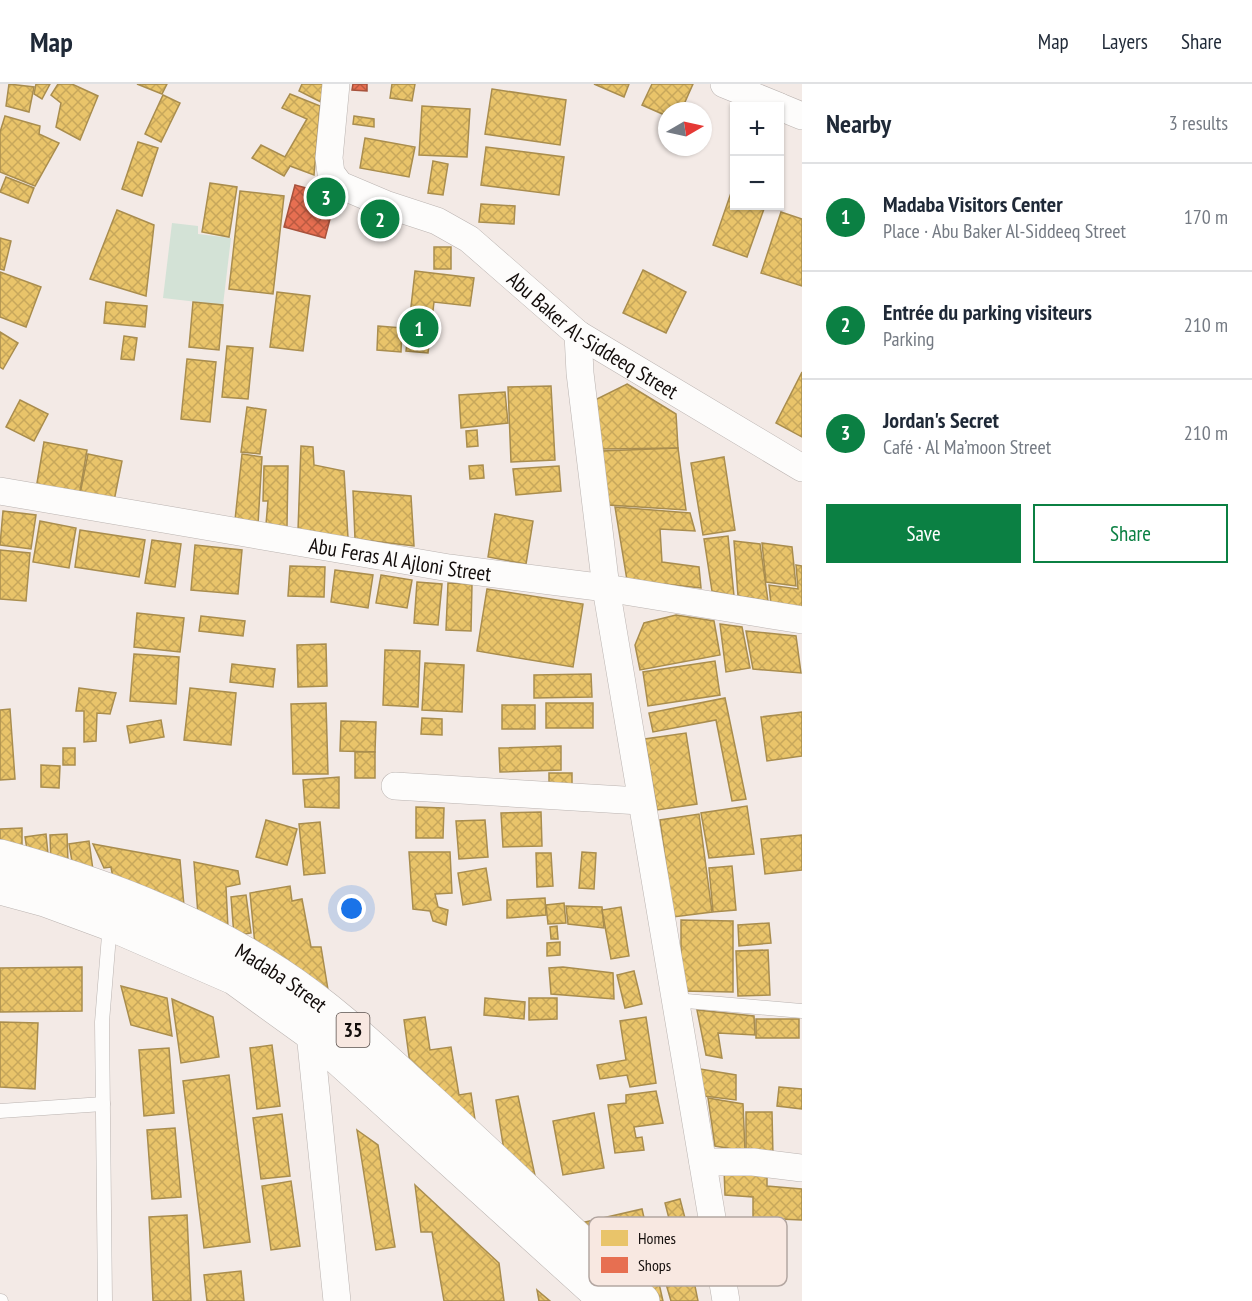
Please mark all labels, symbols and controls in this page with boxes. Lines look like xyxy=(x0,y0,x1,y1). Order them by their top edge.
text: Map xyxy=(30,23,73,60)
text: Map xyxy=(1038,28,1069,55)
text: Layers xyxy=(1102,28,1148,55)
text: Share xyxy=(1181,28,1222,55)
north arrow xyxy=(658,102,712,156)
map controls xyxy=(730,102,784,210)
button: + xyxy=(730,102,784,156)
text: Nearby xyxy=(826,107,891,140)
text: 3 results xyxy=(1169,110,1228,136)
button: − xyxy=(730,156,784,210)
pin: 3 xyxy=(306,174,346,220)
text: Madaba Visitors Center xyxy=(883,190,1063,218)
pin: 2 xyxy=(360,196,400,242)
text: 1 xyxy=(841,204,850,230)
text: 170 m xyxy=(1184,204,1228,230)
text: Place · Abu Baker Al-Siddeeq Street xyxy=(883,218,1126,244)
street label: Abu Baker Al-Siddeeq Street xyxy=(502,265,684,405)
text: Entrée du parking visiteurs xyxy=(883,298,1092,326)
pin: 1 xyxy=(400,306,438,350)
text: 2 xyxy=(841,312,850,338)
text: 210 m xyxy=(1184,312,1228,338)
text: Parking xyxy=(883,326,934,352)
text: Jordan's Secret xyxy=(883,406,999,434)
text: 3 xyxy=(841,420,850,446)
text: 210 m xyxy=(1184,420,1228,446)
text: Café · Al Ma’moon Street xyxy=(883,434,1051,460)
button: Save xyxy=(826,504,1021,563)
button: Share xyxy=(1033,504,1228,563)
street label: Abu Feras Al Ajloni Street xyxy=(307,531,493,587)
your location xyxy=(337,894,366,923)
street label: Madaba Street xyxy=(231,937,333,1018)
road number: 35 xyxy=(336,1013,370,1047)
legend xyxy=(589,1217,787,1286)
text: Homes xyxy=(638,1228,676,1248)
text: Shops xyxy=(638,1255,671,1275)

